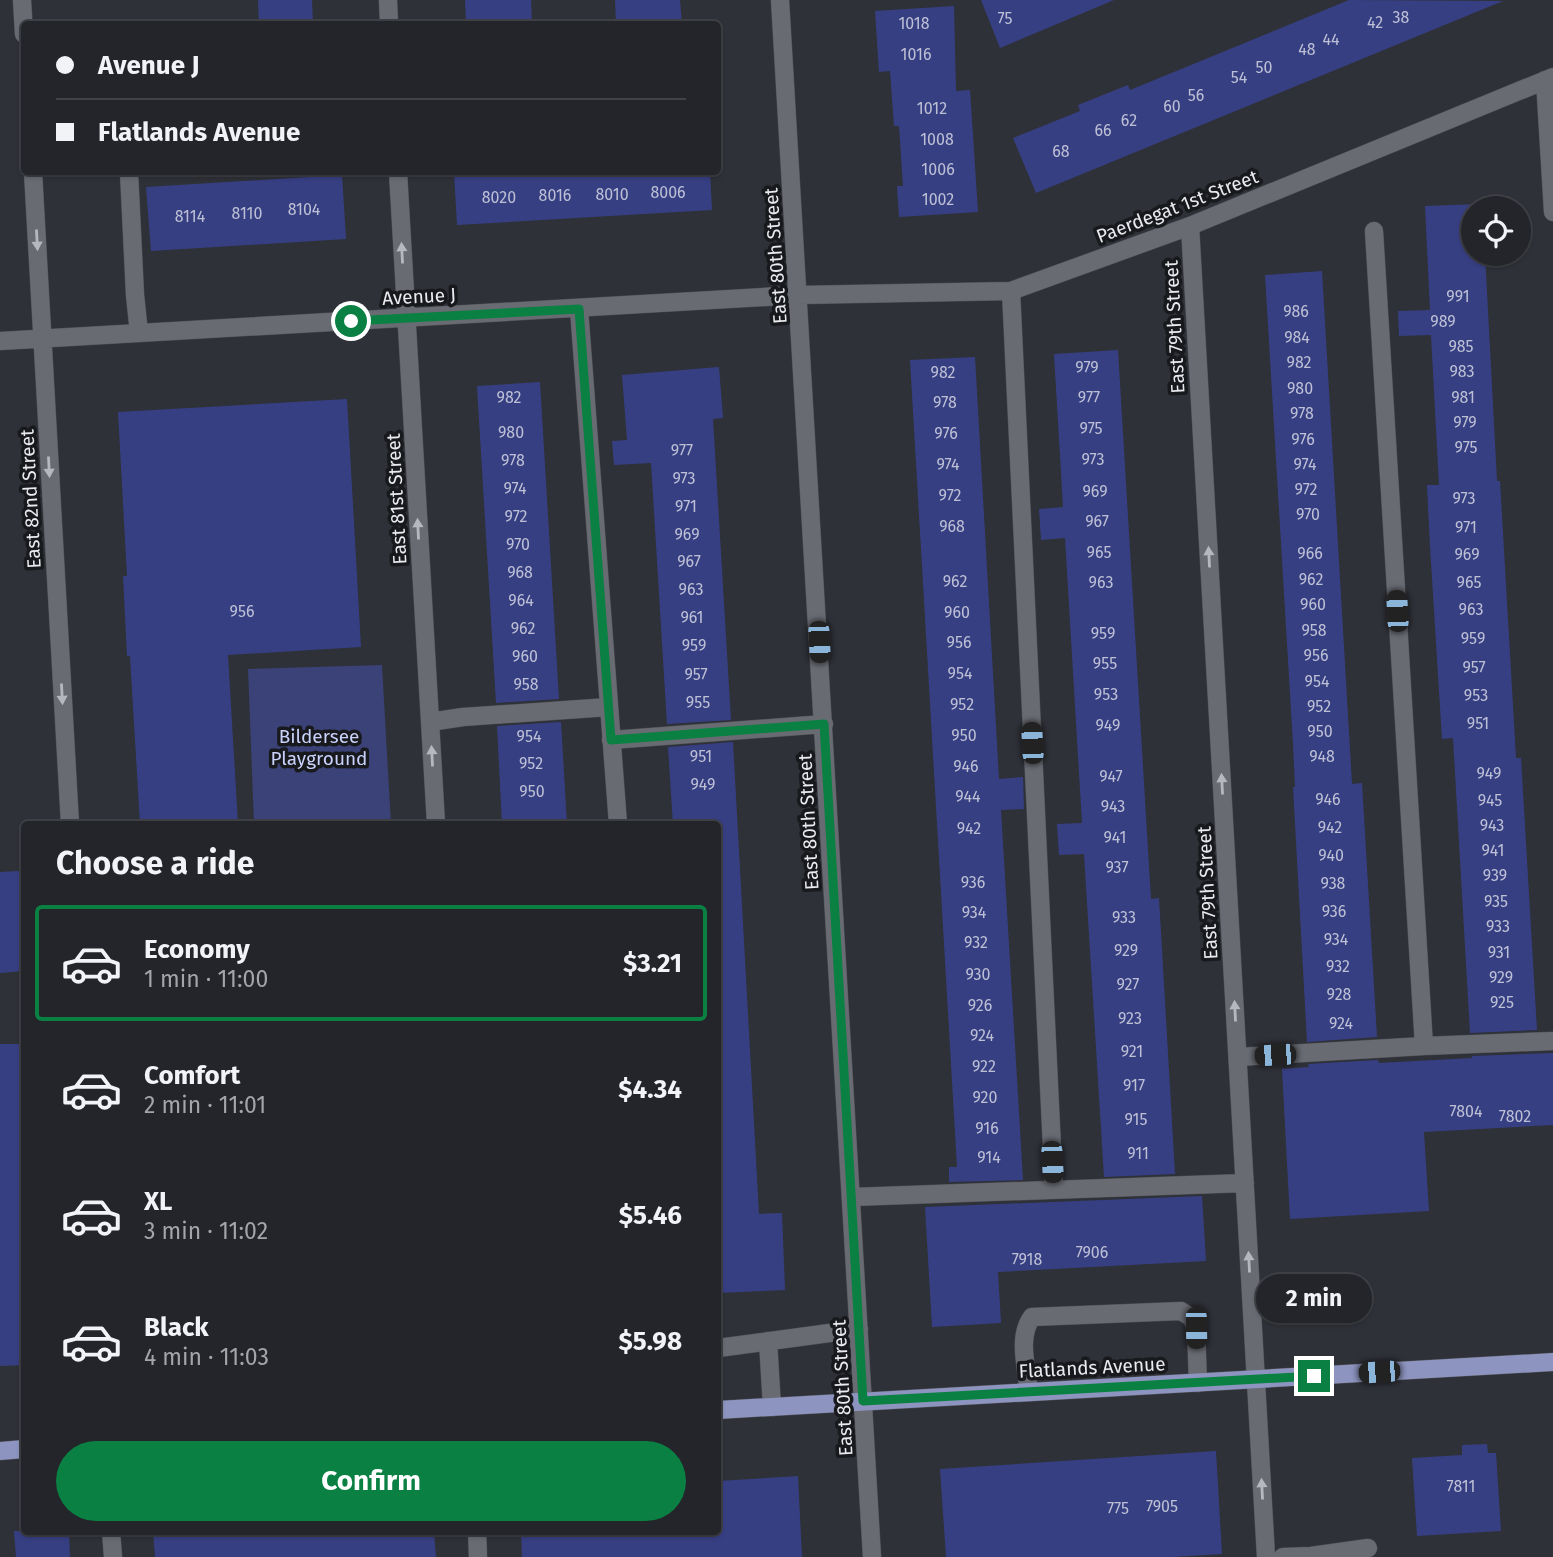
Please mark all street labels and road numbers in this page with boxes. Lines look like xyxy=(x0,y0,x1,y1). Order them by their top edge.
street label: Paerdegat 1st Street xyxy=(1093,165,1261,248)
street label: East 80th Street xyxy=(759,187,792,325)
street label: East 79th Street xyxy=(1160,260,1189,394)
street label: Avenue J xyxy=(382,283,457,310)
street label: East 82nd Street xyxy=(15,429,46,569)
street label: East 81st Street xyxy=(382,433,411,565)
street label: East 80th Street xyxy=(793,753,824,891)
street label: East 79th Street xyxy=(1193,826,1222,960)
street label: East 80th Street xyxy=(827,1319,858,1457)
street label: Flatlands Avenue xyxy=(1018,1352,1166,1383)

